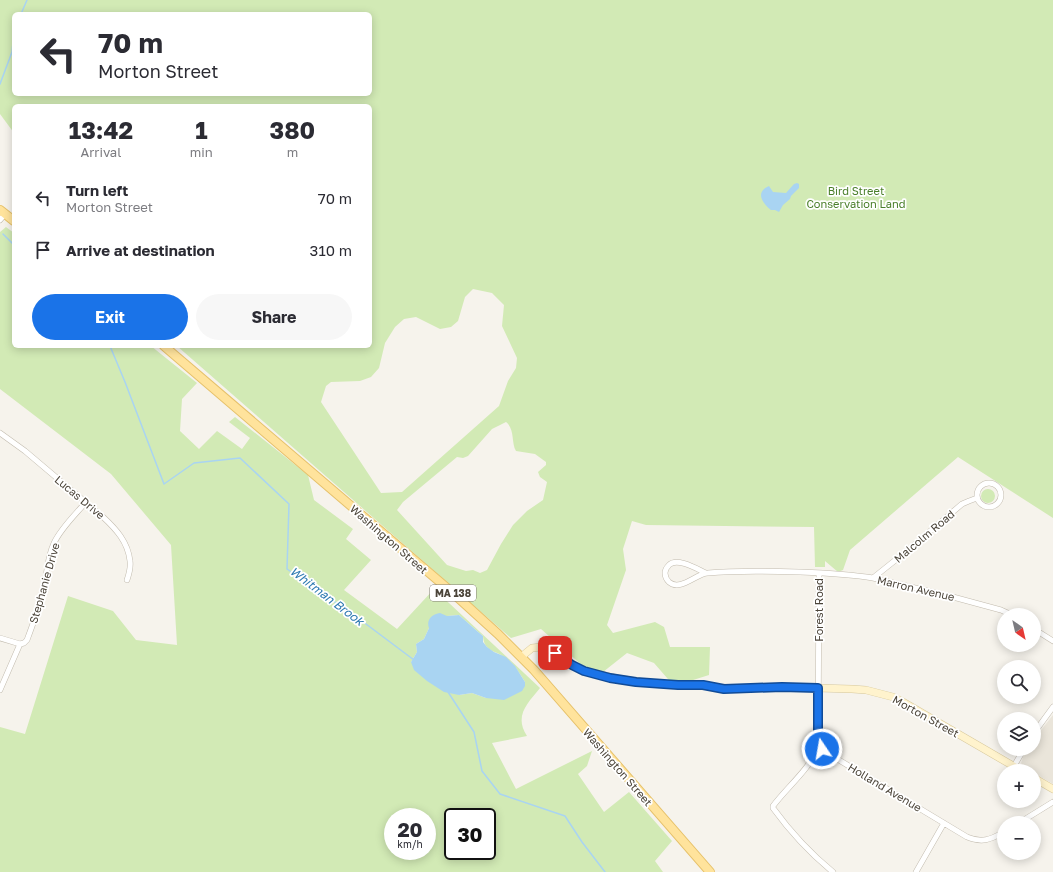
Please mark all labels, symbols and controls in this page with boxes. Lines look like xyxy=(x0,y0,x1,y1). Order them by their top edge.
text: 70 m xyxy=(98,26,163,59)
icon: left xyxy=(32,28,84,80)
text: Morton Street xyxy=(98,60,219,82)
text: 13:42 xyxy=(69,115,133,144)
text: 1 xyxy=(195,115,208,144)
text: 380 xyxy=(270,115,315,144)
text: Arrival xyxy=(81,144,121,160)
text: min xyxy=(190,144,213,160)
text: m xyxy=(287,144,298,160)
text: Turn left xyxy=(66,181,128,199)
park label: Bird Street Conservation Land xyxy=(806,184,906,210)
icon: left xyxy=(32,187,54,209)
text: 70 m xyxy=(318,189,352,207)
text: Morton Street xyxy=(66,199,153,215)
icon: arrive xyxy=(32,239,54,261)
text: Arrive at destination xyxy=(66,241,215,259)
text: 310 m xyxy=(310,241,352,259)
button: Exit xyxy=(32,294,188,340)
button: Share xyxy=(196,294,352,340)
street label: Lucas Drive xyxy=(53,472,107,522)
street label: Washington Street xyxy=(348,502,430,576)
street label: Malcolm Road xyxy=(891,507,957,565)
street label: Stephanie Drive xyxy=(26,541,62,625)
water label: Whitman Brook xyxy=(287,563,368,629)
street label: Marron Avenue xyxy=(876,573,956,603)
street label: Forest Road xyxy=(812,578,825,642)
road number: MA 138 xyxy=(430,585,476,601)
north arrow xyxy=(997,608,1041,652)
map controls xyxy=(997,608,1041,860)
pin xyxy=(538,636,572,670)
icon: arrive xyxy=(544,642,566,664)
button: search xyxy=(997,660,1041,704)
street label: Morton Street xyxy=(891,692,961,740)
button: layers xyxy=(997,712,1041,756)
street label: Washington Street xyxy=(581,726,655,808)
position arrow xyxy=(801,728,843,770)
street label: Holland Avenue xyxy=(846,760,924,814)
button: + xyxy=(997,764,1041,808)
speed limit sign: 30 xyxy=(444,808,496,860)
button: − xyxy=(997,816,1041,860)
text: 20 xyxy=(397,817,423,841)
text: km/h xyxy=(397,838,423,850)

